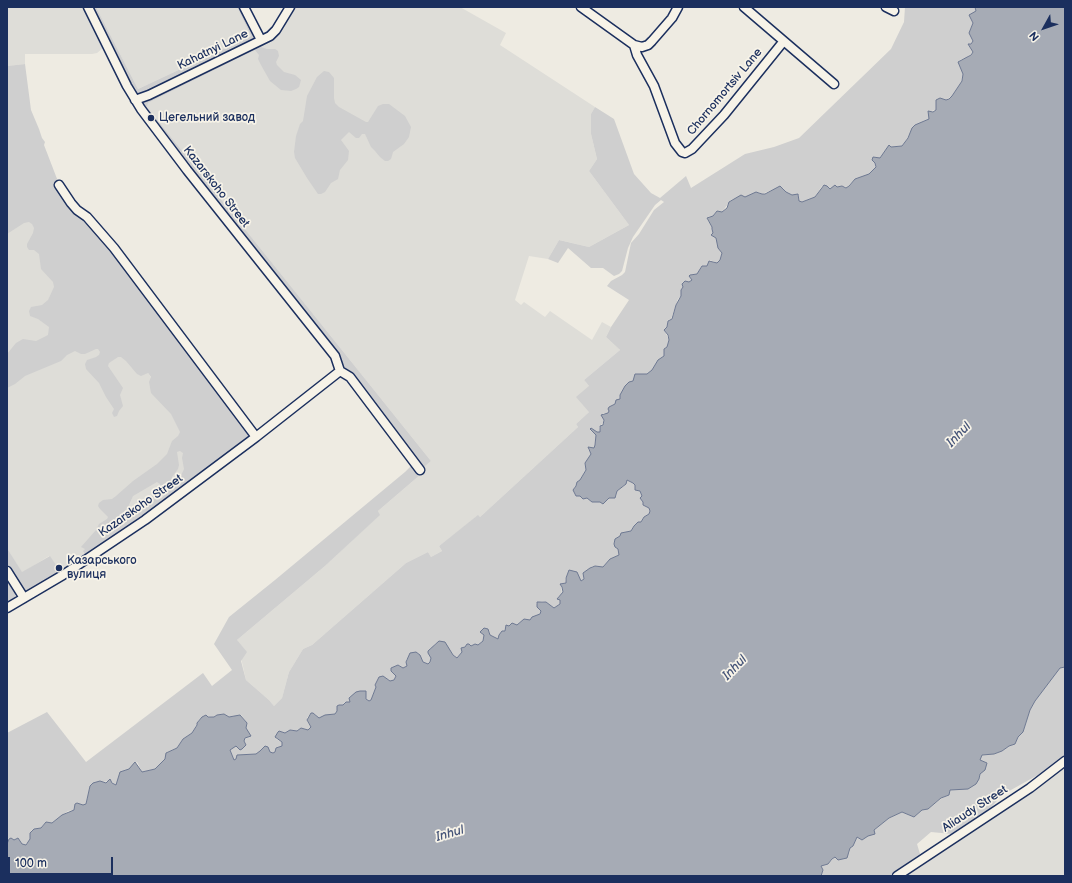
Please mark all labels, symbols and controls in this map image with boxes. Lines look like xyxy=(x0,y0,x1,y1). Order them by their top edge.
north arrow xyxy=(1024,8,1064,48)
street label: Kahatnyi Lane xyxy=(175,27,251,73)
text: N xyxy=(1027,29,1042,43)
street label: Chornomortsiv Lane xyxy=(684,46,766,138)
place label: Цегельний завод xyxy=(159,111,255,125)
marker: Цегельний завод xyxy=(146,113,156,123)
street label: Kazarskoho Street xyxy=(180,143,252,231)
water label: Inhul xyxy=(943,419,975,451)
street label: Kazarskoho Street xyxy=(96,472,186,540)
place label: Казарського вулиця xyxy=(67,554,136,582)
marker: Казарського вулиця xyxy=(54,563,64,573)
water label: Inhul xyxy=(719,652,751,684)
street label: Aliaudy Street xyxy=(940,783,1010,835)
water label: Inhul xyxy=(434,823,466,845)
scale bar xyxy=(10,849,115,875)
text: 100 m xyxy=(15,856,47,871)

